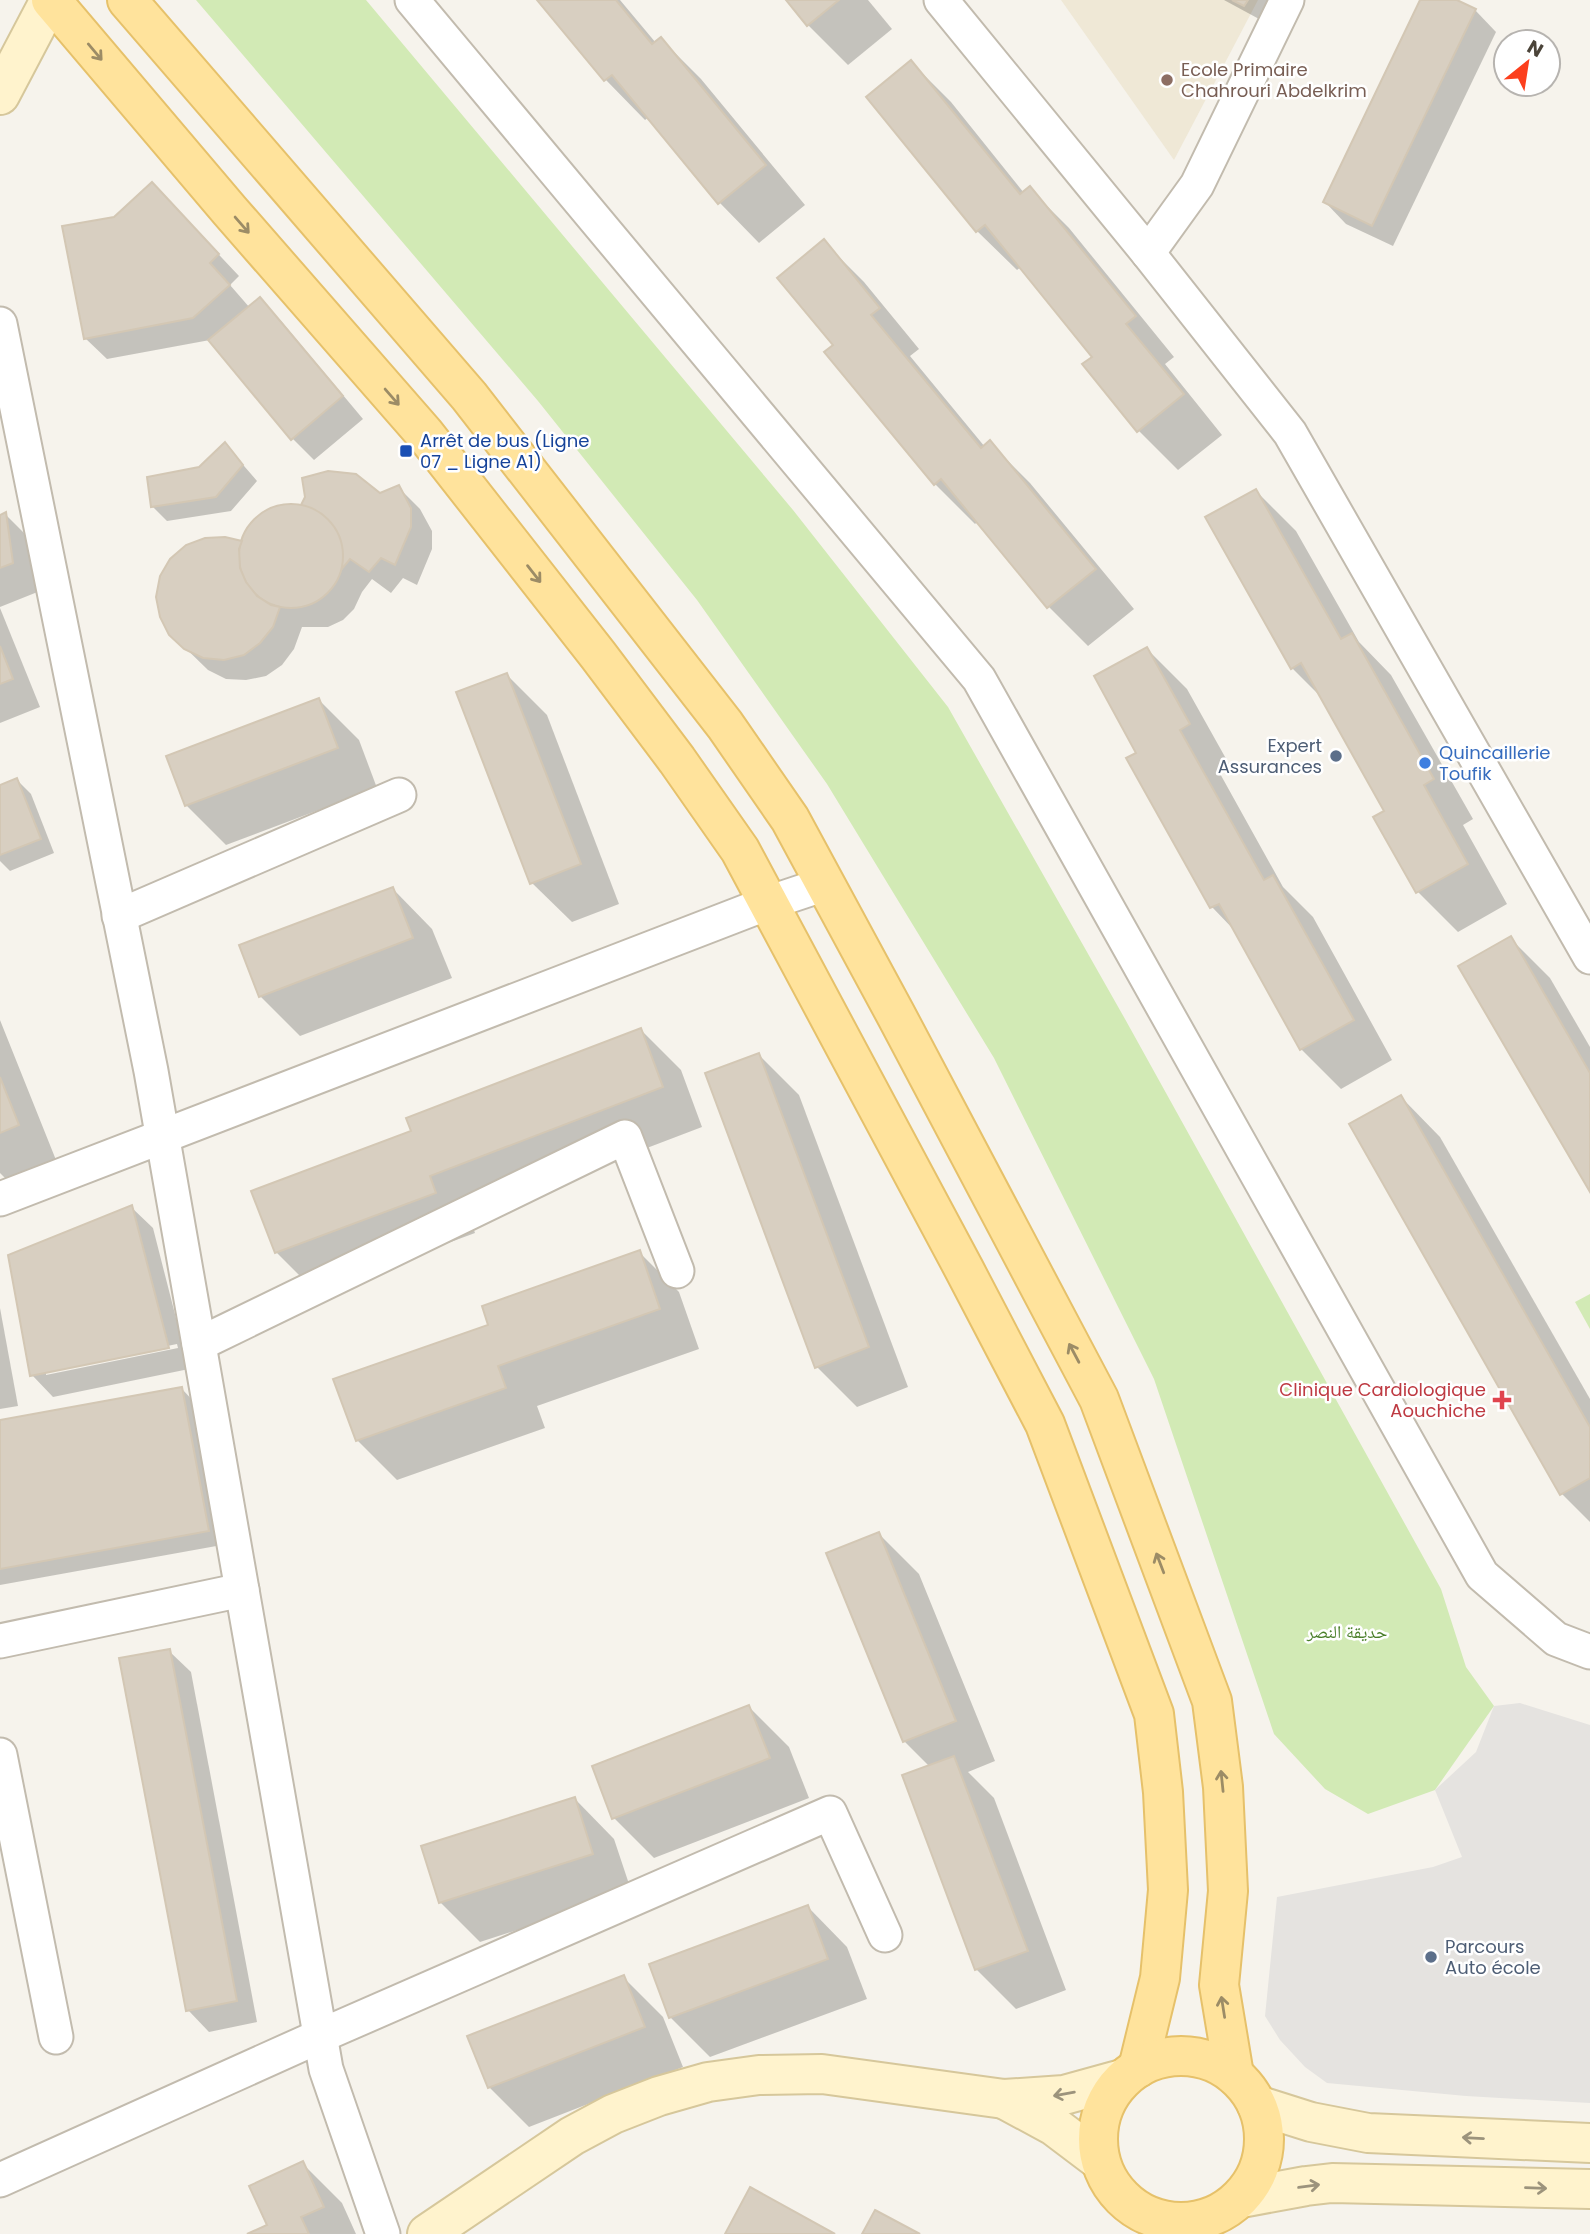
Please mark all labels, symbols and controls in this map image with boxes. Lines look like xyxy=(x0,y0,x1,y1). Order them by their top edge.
north arrow xyxy=(1492,28,1562,98)
text: N xyxy=(1522,33,1548,64)
one-way arrow xyxy=(87,43,102,61)
place label: Ecole Primaire Chahrouri Abdelkrim xyxy=(1181,57,1367,103)
marker: Ecole Primaire Chahrouri Abdelkrim xyxy=(1159,72,1175,88)
one-way arrow xyxy=(234,216,250,234)
one-way arrow xyxy=(384,387,400,405)
place label: Arrêt de bus (Ligne 07 _ Ligne A1) xyxy=(420,428,589,474)
marker: Arrêt de bus (Ligne 07 _ Ligne A1) xyxy=(398,443,414,459)
one-way arrow xyxy=(527,564,542,582)
place label: Expert Assurances xyxy=(1218,733,1322,779)
place label: Quincaillerie Toufik xyxy=(1439,740,1551,786)
marker: Expert Assurances xyxy=(1328,748,1344,764)
marker: Quincaillerie Toufik xyxy=(1417,755,1433,771)
one-way arrow xyxy=(1067,1343,1081,1364)
place label: Clinique Cardiologique Aouchiche xyxy=(1279,1377,1486,1423)
marker: Clinique Cardiologique Aouchiche xyxy=(1492,1390,1512,1410)
one-way arrow xyxy=(1152,1553,1165,1575)
park label: حديقة النصر xyxy=(1306,1619,1387,1644)
one-way arrow xyxy=(1215,1770,1228,1792)
place label: Parcours Auto école xyxy=(1445,1934,1541,1980)
marker: Parcours Auto école xyxy=(1423,1949,1439,1965)
one-way arrow xyxy=(1216,1996,1229,2019)
one-way arrow xyxy=(1053,2088,1076,2102)
one-way arrow xyxy=(1462,2131,1485,2144)
one-way arrow xyxy=(1297,2179,1319,2192)
one-way arrow xyxy=(1524,2181,1547,2195)

